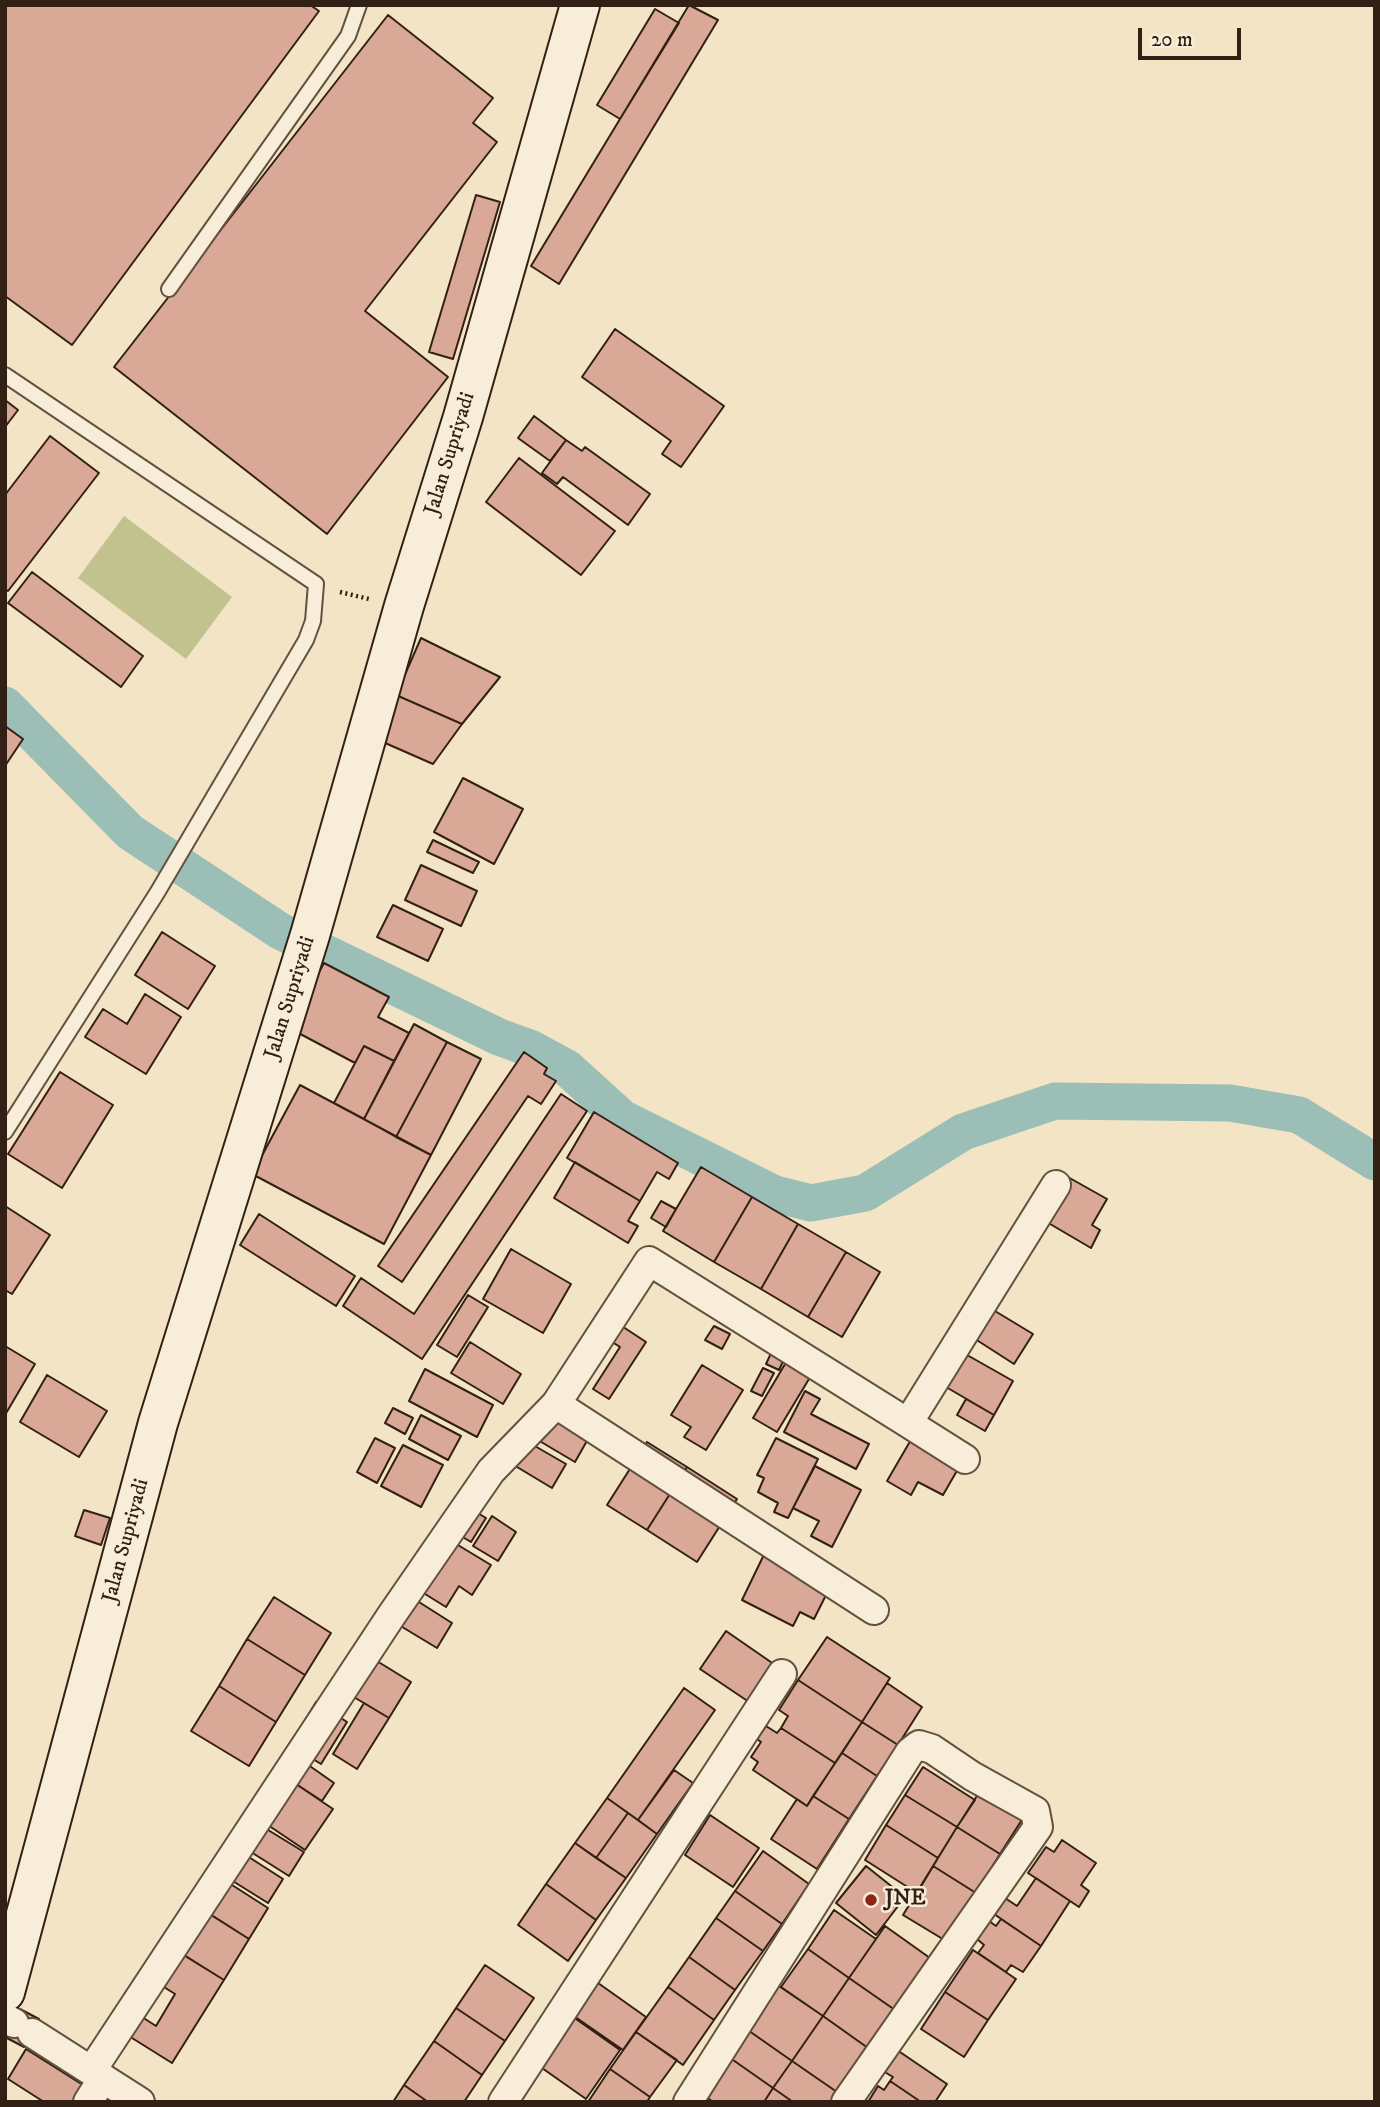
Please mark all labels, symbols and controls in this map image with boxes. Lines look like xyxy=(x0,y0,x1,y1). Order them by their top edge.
scale bar xyxy=(1142,14,1245,58)
text: 20 m xyxy=(1151,27,1193,53)
street label: Jalan Supriyadi xyxy=(420,390,482,518)
street label: Jalan Supriyadi xyxy=(260,934,322,1062)
street label: Jalan Supriyadi xyxy=(98,1476,156,1606)
place label: JNE xyxy=(885,1887,926,1913)
marker: JNE xyxy=(863,1892,879,1908)

